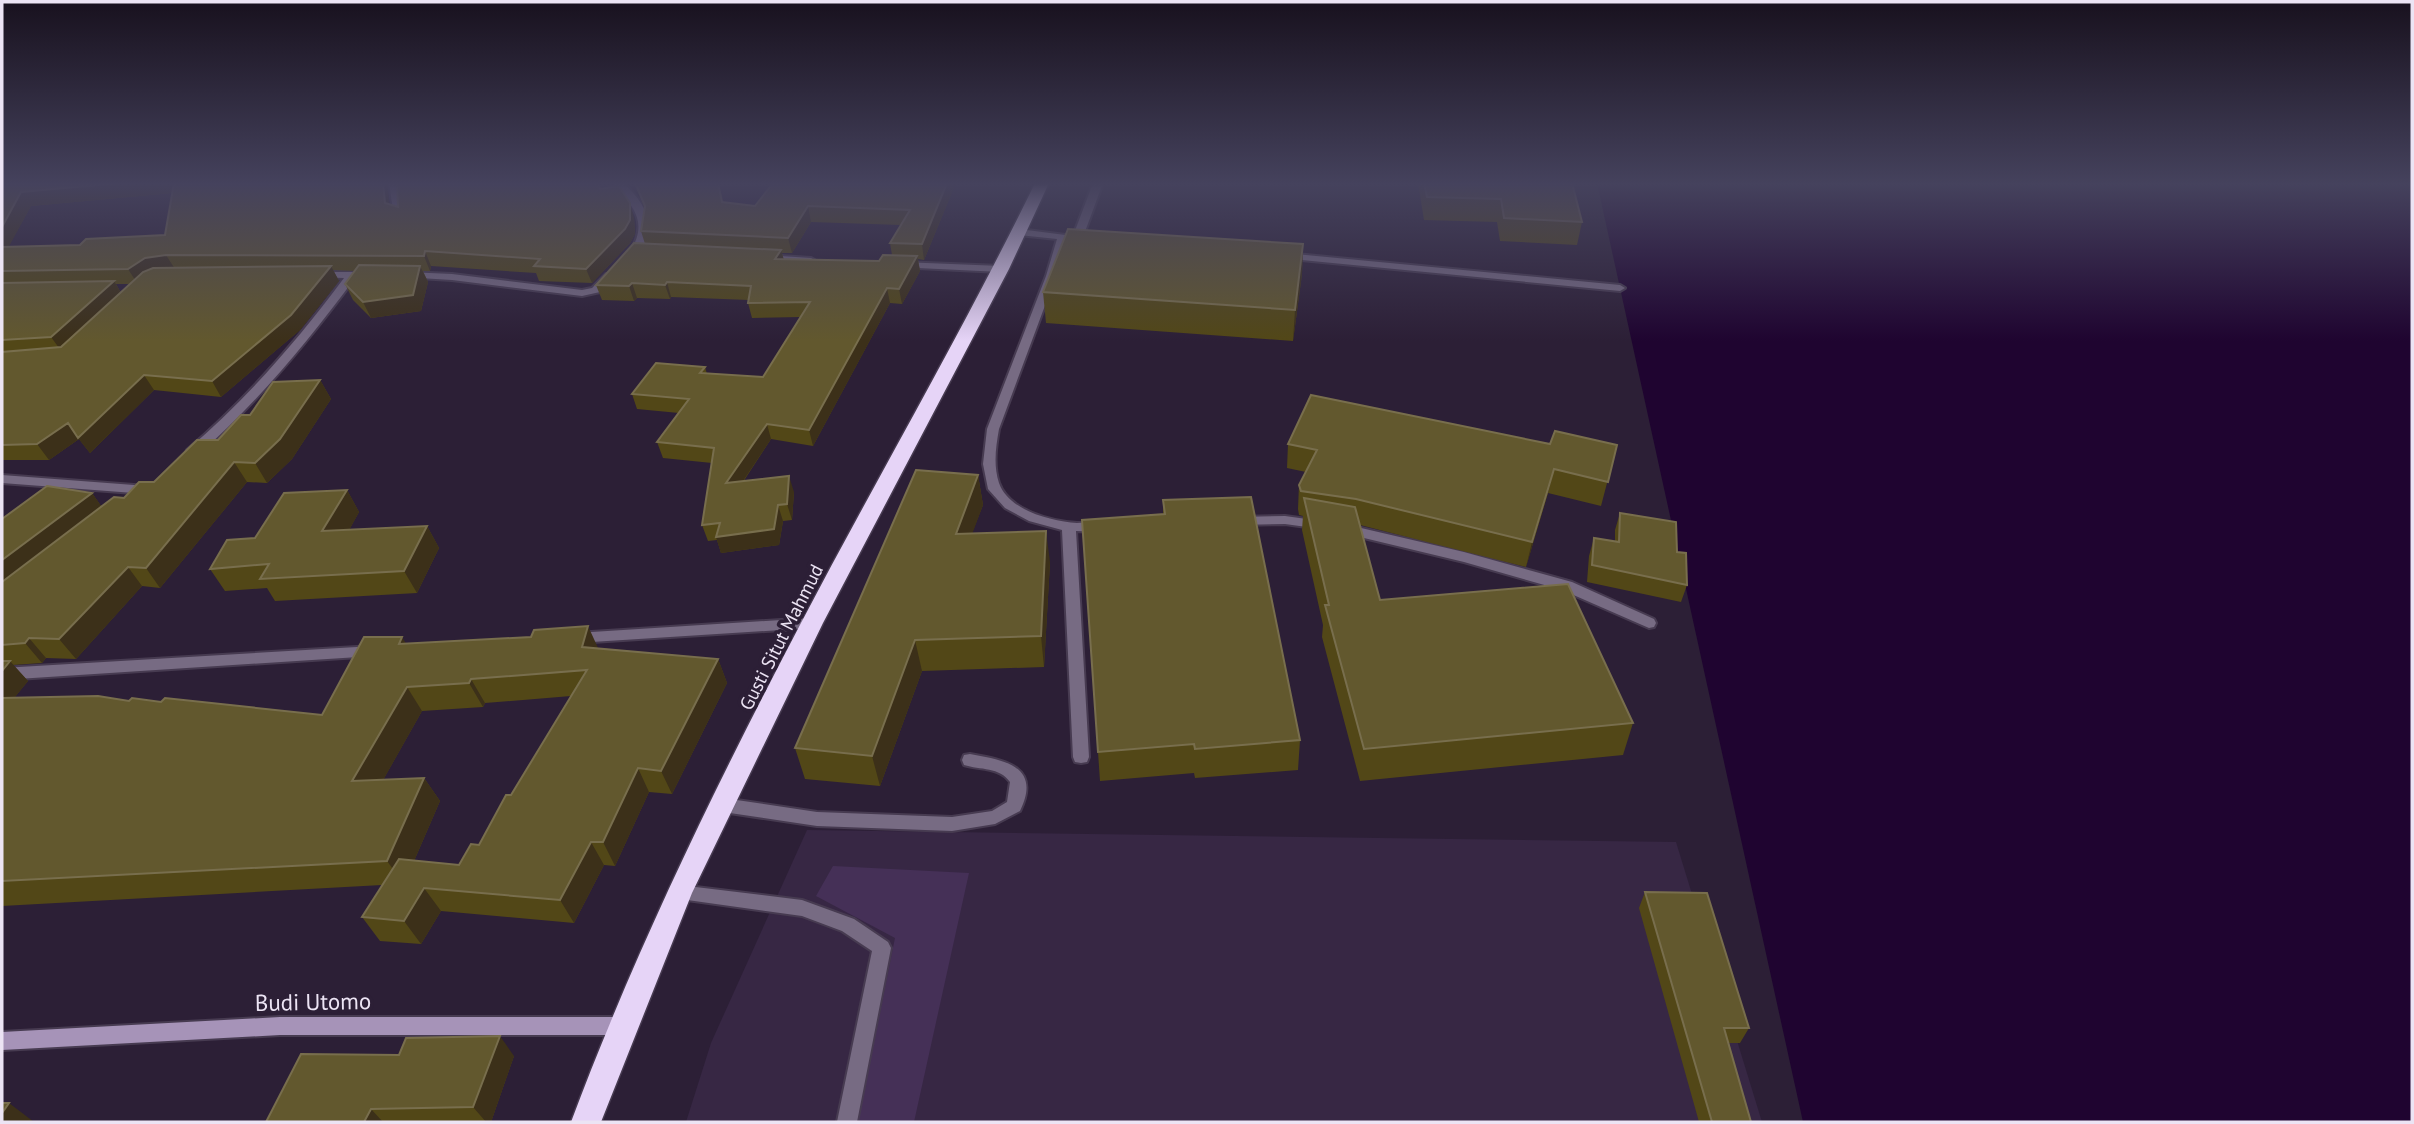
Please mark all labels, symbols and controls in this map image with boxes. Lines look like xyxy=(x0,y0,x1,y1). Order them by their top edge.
street label: Gusti Situt Mahmud xyxy=(734,560,828,714)
street label: Budi Utomo xyxy=(255,986,371,1017)

